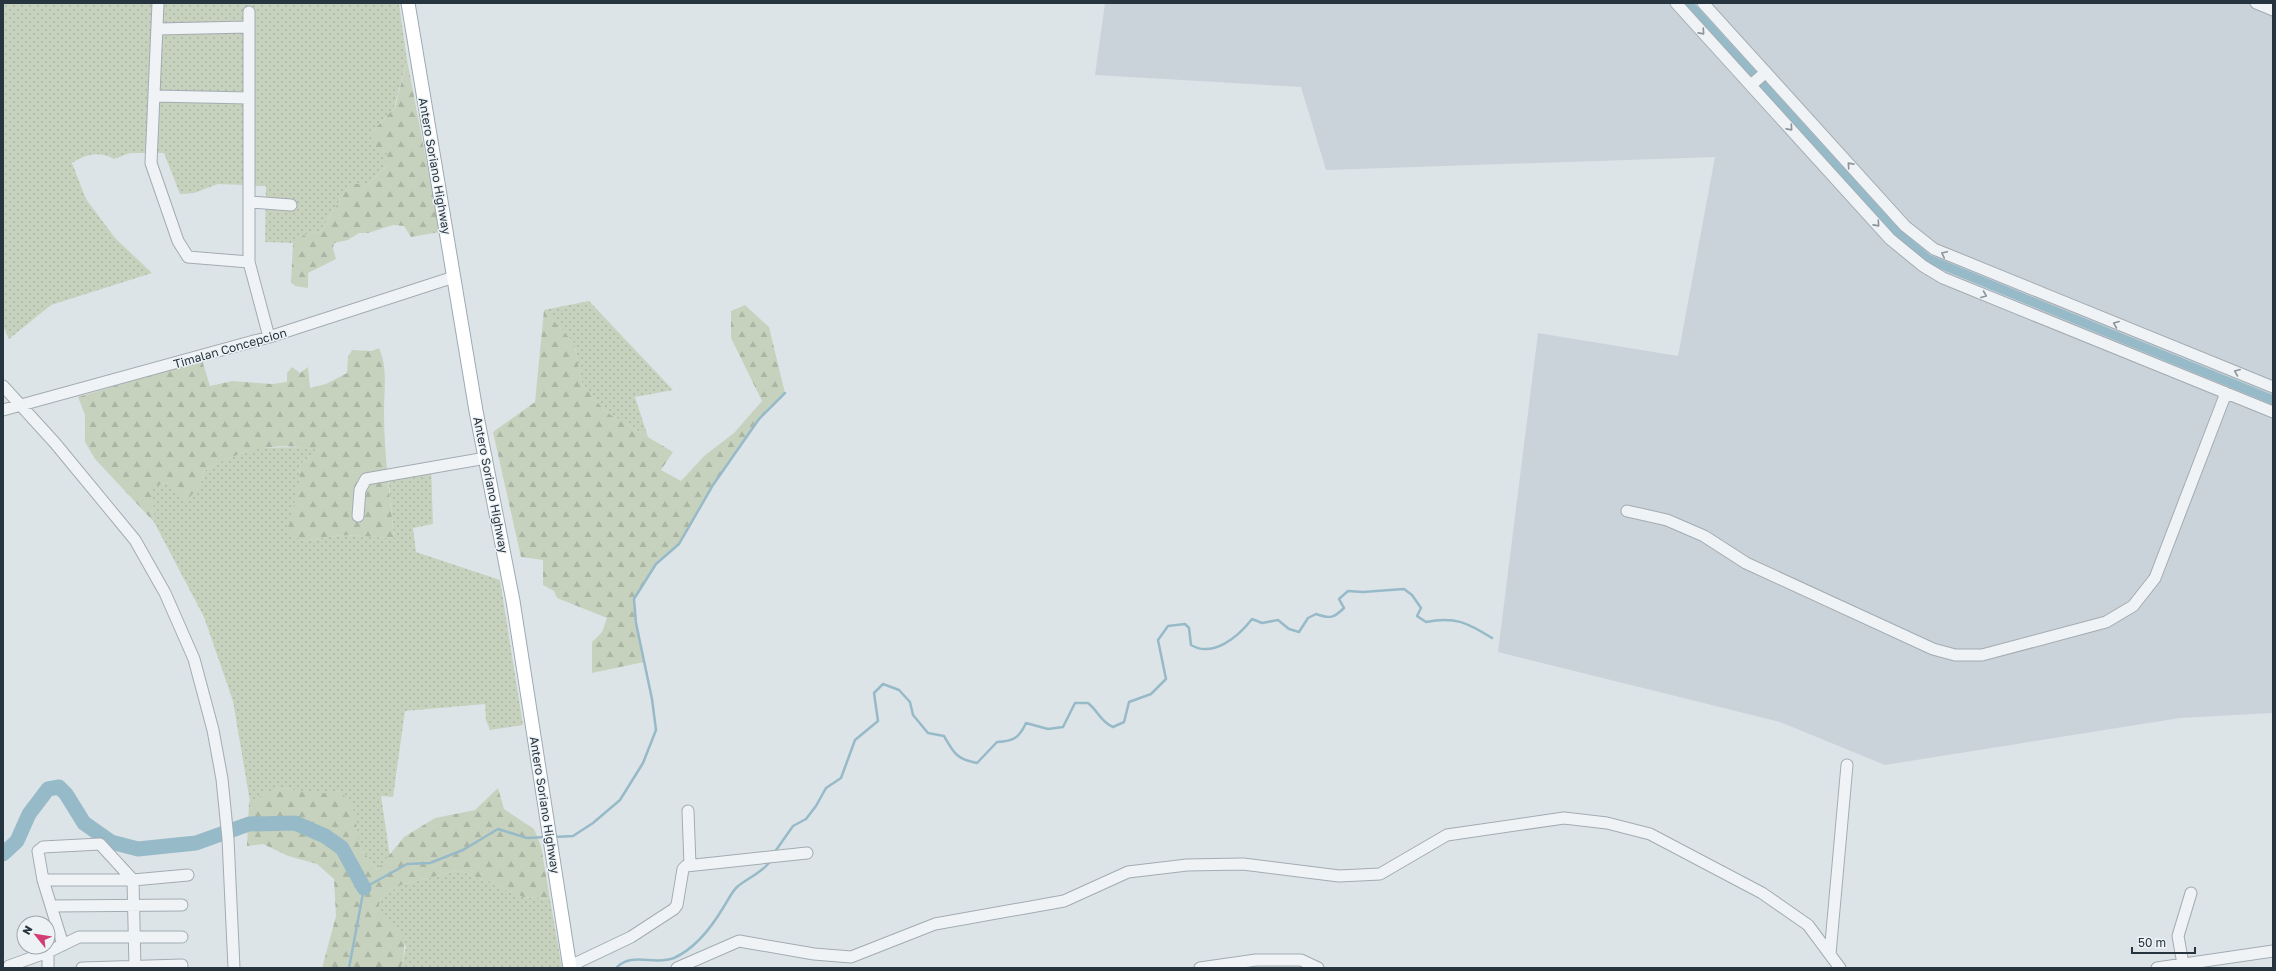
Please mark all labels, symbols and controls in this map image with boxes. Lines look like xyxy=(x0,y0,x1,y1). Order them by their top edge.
one-way arrow xyxy=(1697,27,1705,35)
street label: Antero Soriano Highway xyxy=(416,96,454,236)
one-way arrow xyxy=(1785,123,1792,131)
one-way arrow xyxy=(1847,162,1855,170)
one-way arrow xyxy=(1872,219,1880,227)
one-way arrow xyxy=(1941,251,1948,259)
one-way arrow xyxy=(1980,290,1988,298)
one-way arrow xyxy=(2113,320,2120,328)
street label: Timalan Concepcion xyxy=(172,325,288,371)
one-way arrow xyxy=(2233,369,2241,377)
street label: Antero Soriano Highway xyxy=(470,415,512,555)
street label: Antero Soriano Highway xyxy=(527,735,563,875)
north arrow xyxy=(16,915,56,955)
text: N xyxy=(19,923,35,937)
scale bar xyxy=(2132,929,2195,955)
text: 50 m xyxy=(2138,935,2166,950)

